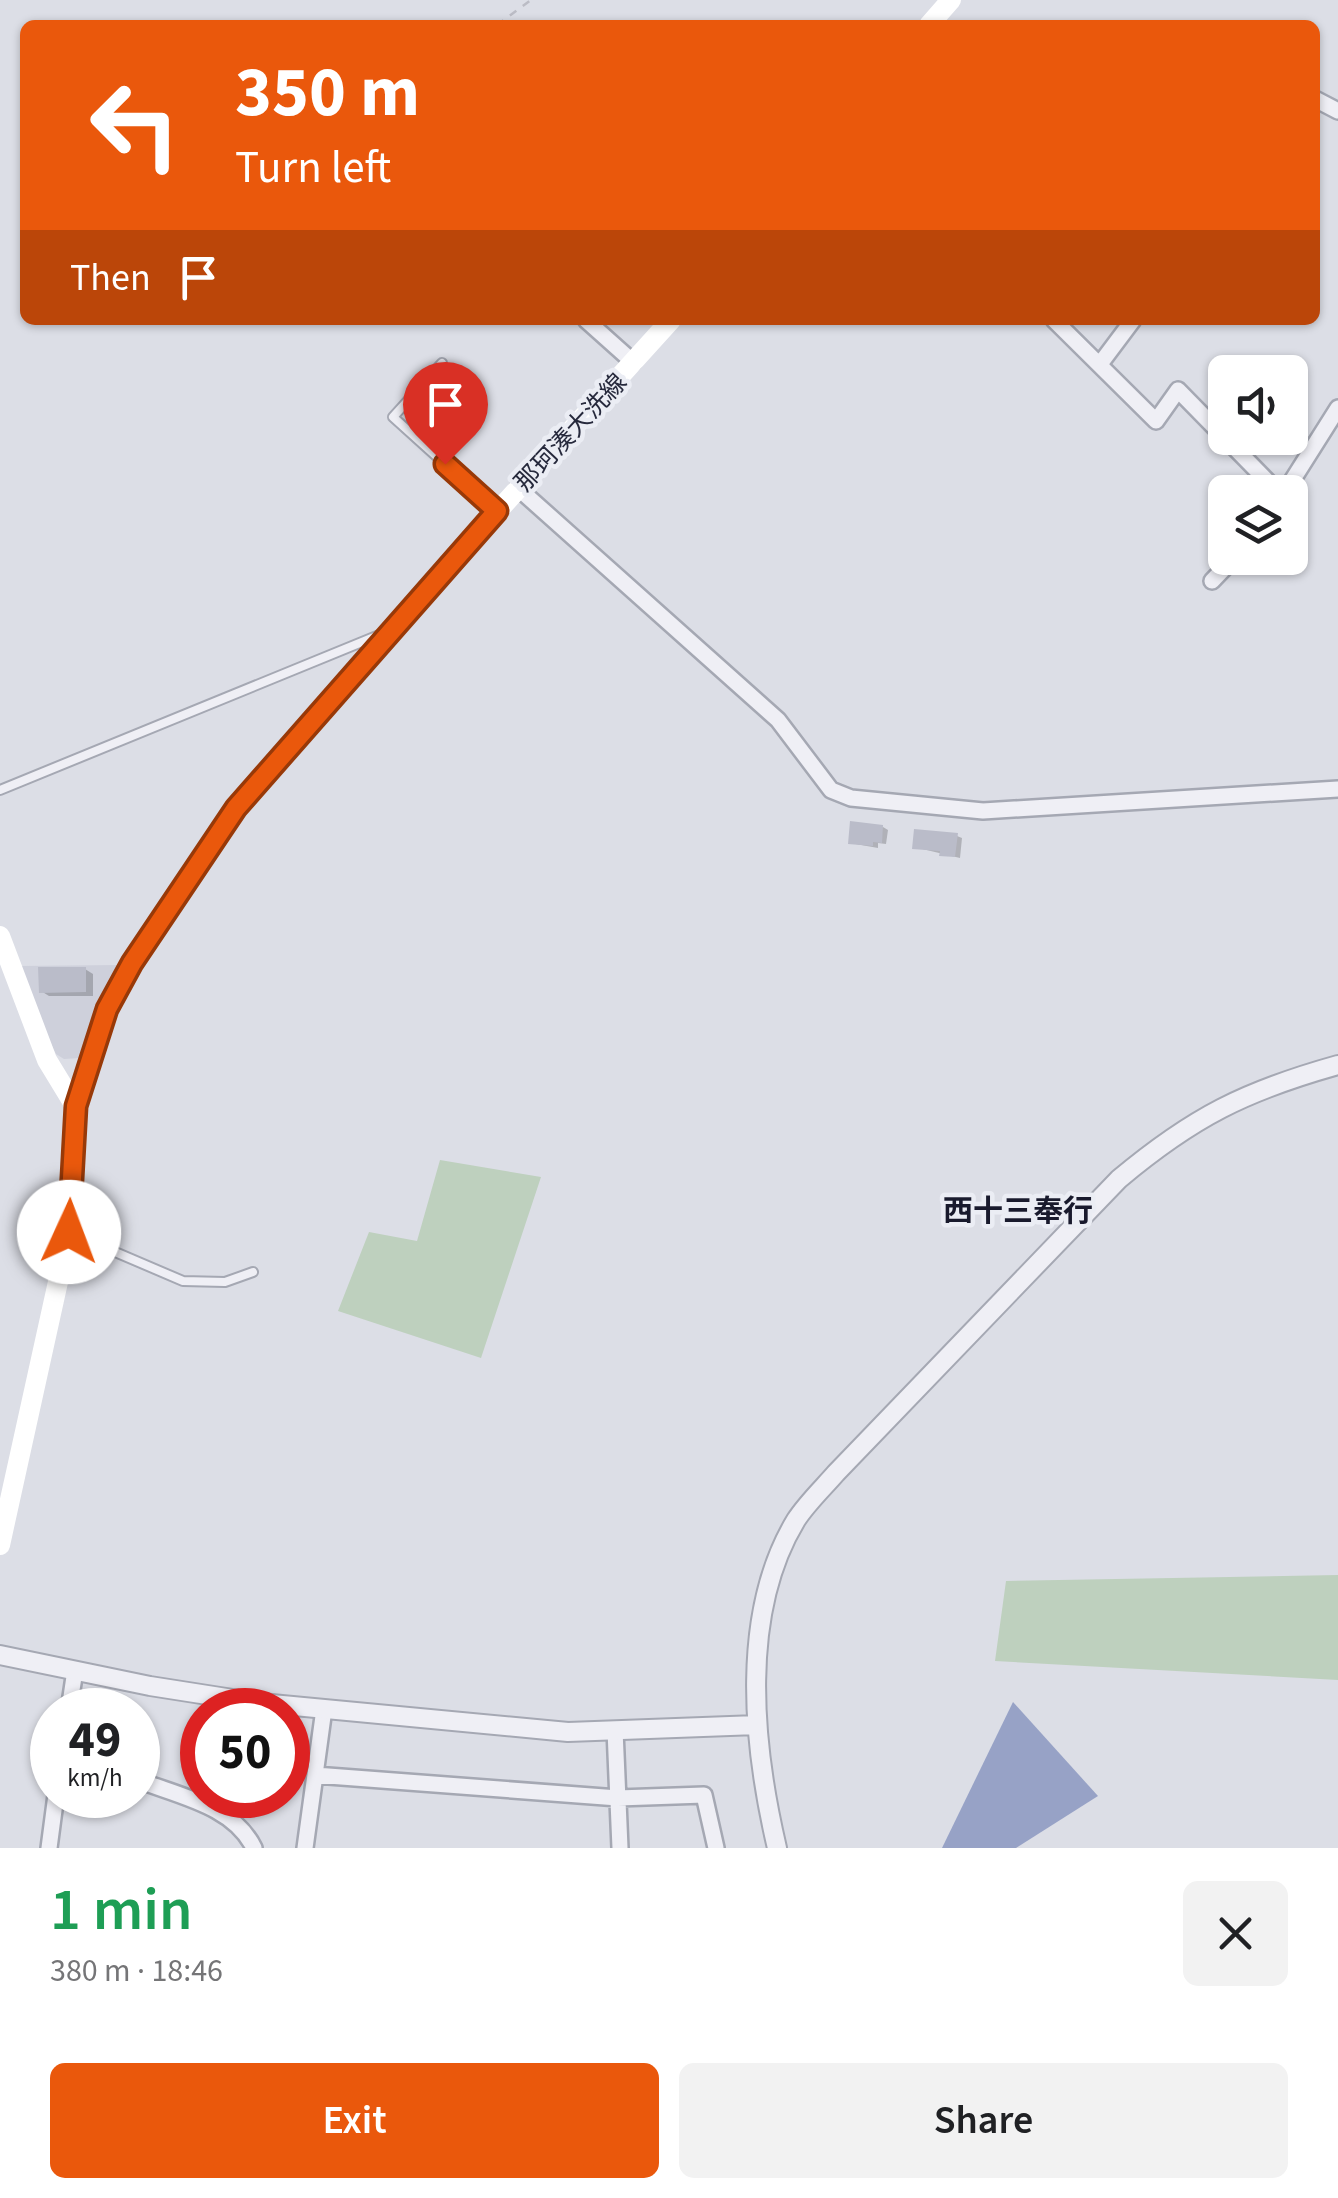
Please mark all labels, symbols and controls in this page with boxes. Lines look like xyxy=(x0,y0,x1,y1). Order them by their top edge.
text: 350 m xyxy=(235,43,420,143)
icon: left xyxy=(70,60,200,190)
text: Turn left xyxy=(235,136,391,200)
icon: arrive xyxy=(171,250,226,305)
text: Then xyxy=(70,251,151,305)
map controls xyxy=(1208,355,1308,575)
button: sound xyxy=(1208,355,1308,455)
pin xyxy=(403,362,488,465)
street label: 那珂湊大洗線 xyxy=(506,366,635,500)
icon: arrive xyxy=(418,377,473,432)
button: layers xyxy=(1208,475,1308,575)
position arrow xyxy=(17,1180,121,1284)
district label: 西十三奉行 xyxy=(943,1190,1093,1233)
speed limit sign: 50 xyxy=(180,1688,310,1818)
text: 49 xyxy=(69,1705,121,1776)
text: km/h xyxy=(67,1760,123,1796)
text: 1 min xyxy=(50,1868,193,1953)
button: close xyxy=(1183,1881,1288,1986)
text: 380 m · 18:46 xyxy=(50,1948,223,1994)
button: Exit xyxy=(50,2063,659,2178)
button: Share xyxy=(679,2063,1288,2178)

